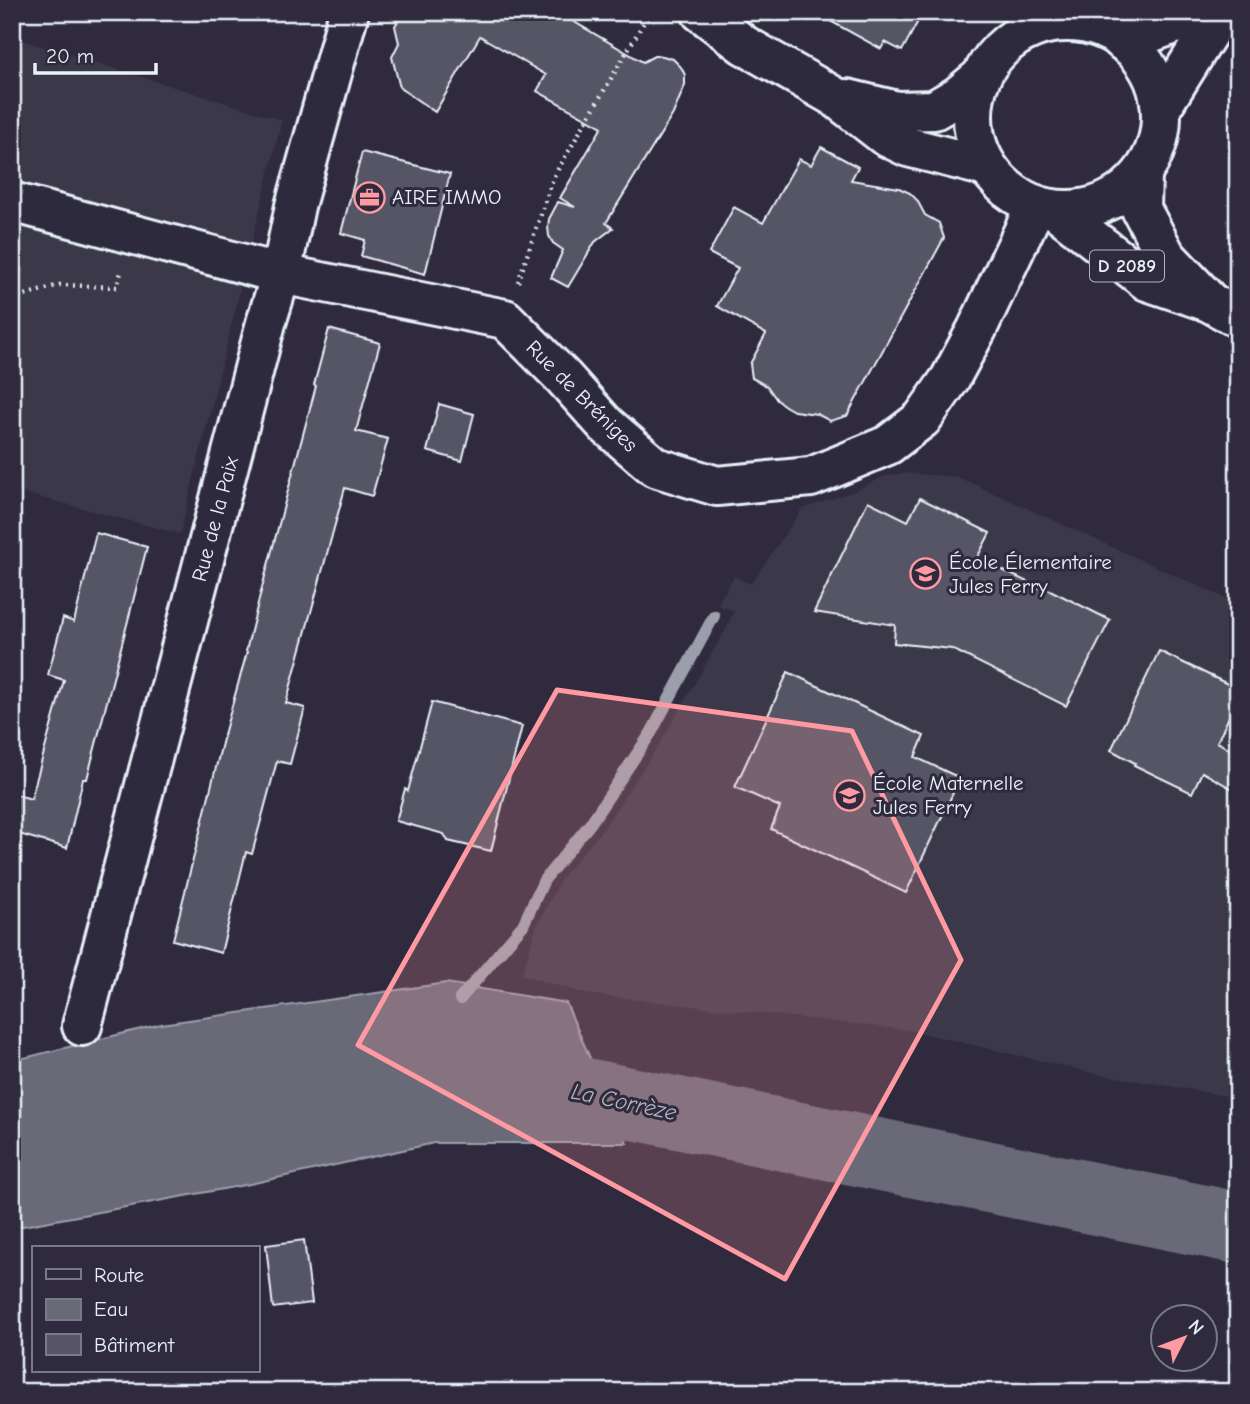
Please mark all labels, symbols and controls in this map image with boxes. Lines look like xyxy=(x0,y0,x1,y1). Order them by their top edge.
scale bar xyxy=(35,32,156,76)
text: 20 m xyxy=(46,44,94,68)
office icon: AIRE IMMO xyxy=(352,180,386,214)
place label: AIRE IMMO xyxy=(392,185,502,209)
road number: D 2089 xyxy=(1090,250,1164,282)
street label: Rue de Bréniges xyxy=(521,335,643,457)
street label: Rue de la Paix xyxy=(187,454,243,584)
place label: École Élementaire Jules Ferry xyxy=(949,550,1112,598)
school or university icon: École Élementaire Jules Ferry xyxy=(909,557,943,591)
place label: École Maternelle Jules Ferry xyxy=(873,771,1024,819)
school or university icon: École Maternelle Jules Ferry xyxy=(833,778,867,812)
water label: La Corrèze xyxy=(569,1078,680,1126)
legend xyxy=(32,1246,259,1372)
text: Route xyxy=(94,1263,144,1287)
text: Eau xyxy=(94,1297,128,1321)
north arrow xyxy=(1148,1302,1218,1372)
text: N xyxy=(1184,1315,1208,1339)
text: Bâtiment xyxy=(94,1333,175,1357)

